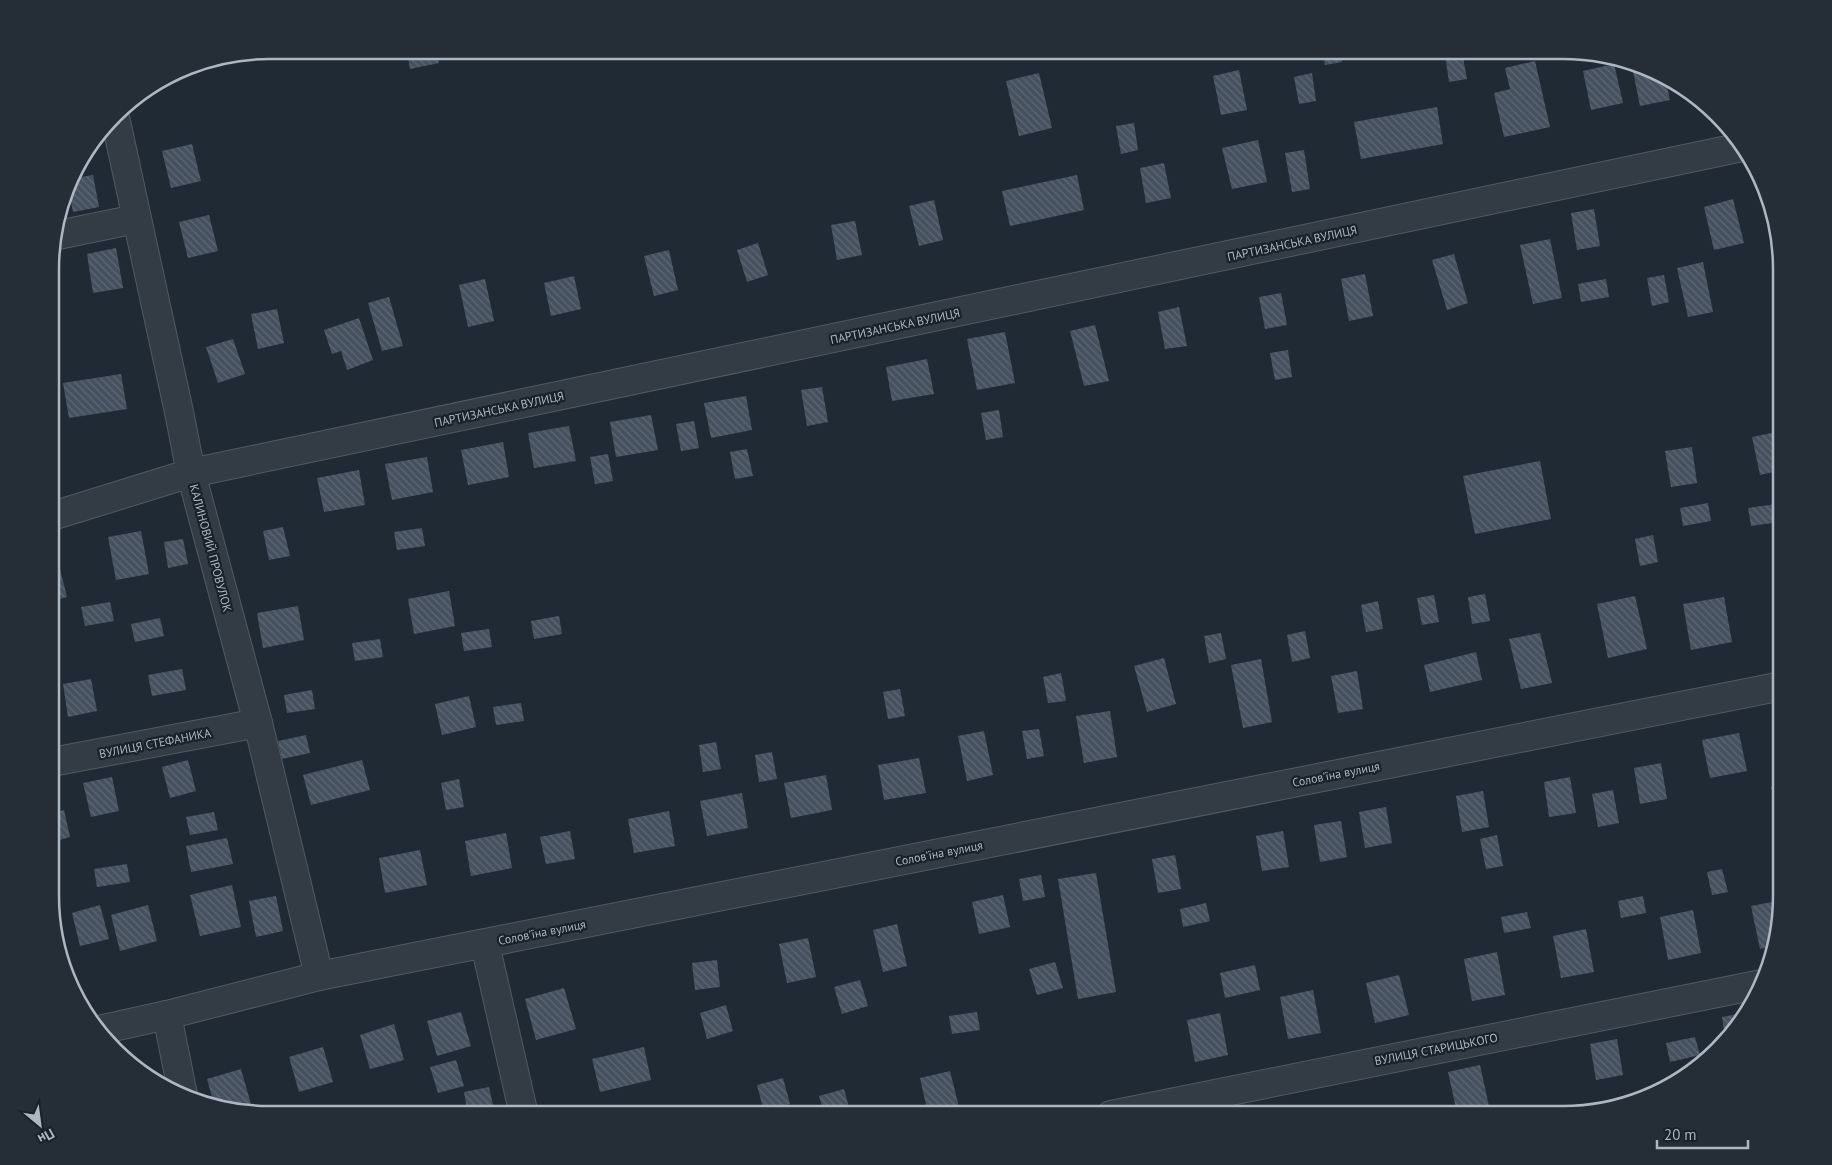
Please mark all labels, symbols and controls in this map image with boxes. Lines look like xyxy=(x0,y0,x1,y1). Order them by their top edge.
street label: ПАРТИЗАНСЬКА ВУЛИЦЯ xyxy=(1226,222,1358,264)
street label: ПАРТИЗАНСЬКА ВУЛИЦЯ xyxy=(829,305,961,347)
street label: ПАРТИЗАНСЬКА ВУЛИЦЯ xyxy=(433,388,565,430)
street label: КАЛИНОВИЙ ПРОВУЛОК xyxy=(187,482,235,614)
street label: ВУЛИЦЯ СТЕФАНИКА xyxy=(98,725,212,761)
street label: Соловʼїна вулиця xyxy=(1291,758,1381,790)
street label: Соловʼїна вулиця xyxy=(894,837,984,869)
street label: Соловʼїна вулиця xyxy=(497,916,587,948)
street label: ВУЛИЦЯ СТАРИЦЬКОГО xyxy=(1373,1030,1499,1068)
north arrow xyxy=(15,1100,65,1150)
scale bar xyxy=(1657,1118,1748,1150)
text: Пн xyxy=(35,1125,58,1148)
text: 20 m xyxy=(1664,1125,1697,1144)

